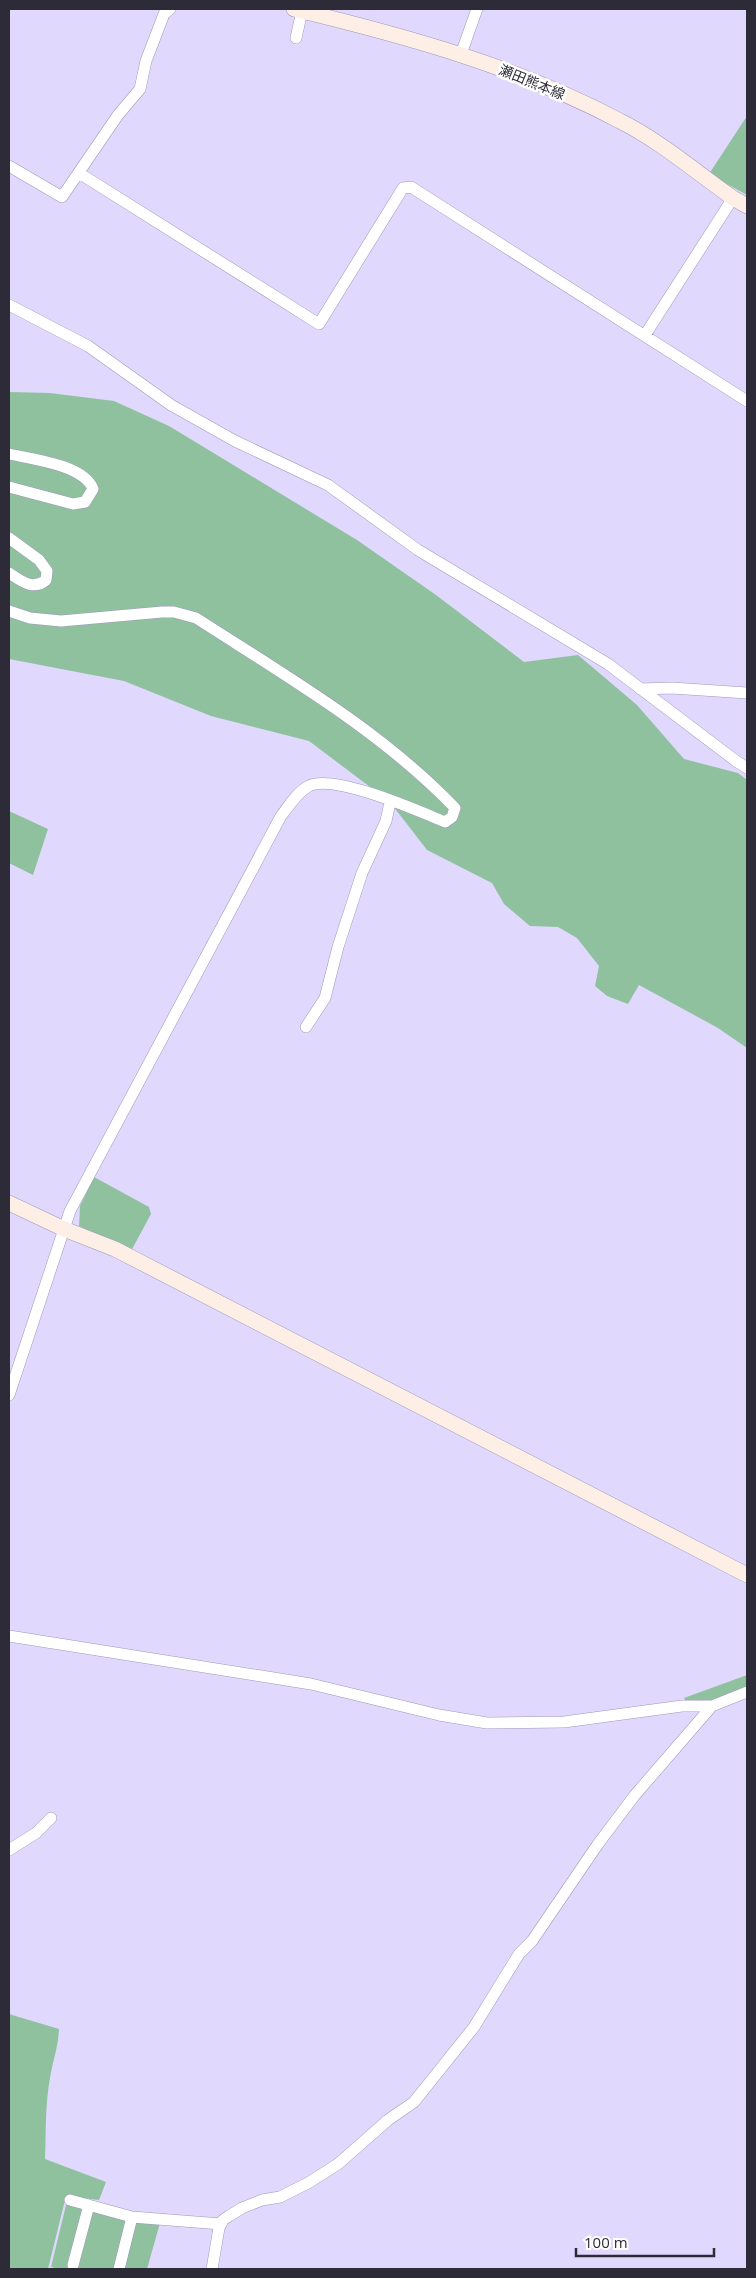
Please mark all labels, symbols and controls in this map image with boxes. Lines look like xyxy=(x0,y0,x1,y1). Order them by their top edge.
street label: 瀬田熊本線 xyxy=(496,60,568,103)
scale bar xyxy=(576,2226,714,2258)
text: 100 m xyxy=(584,2232,628,2252)

